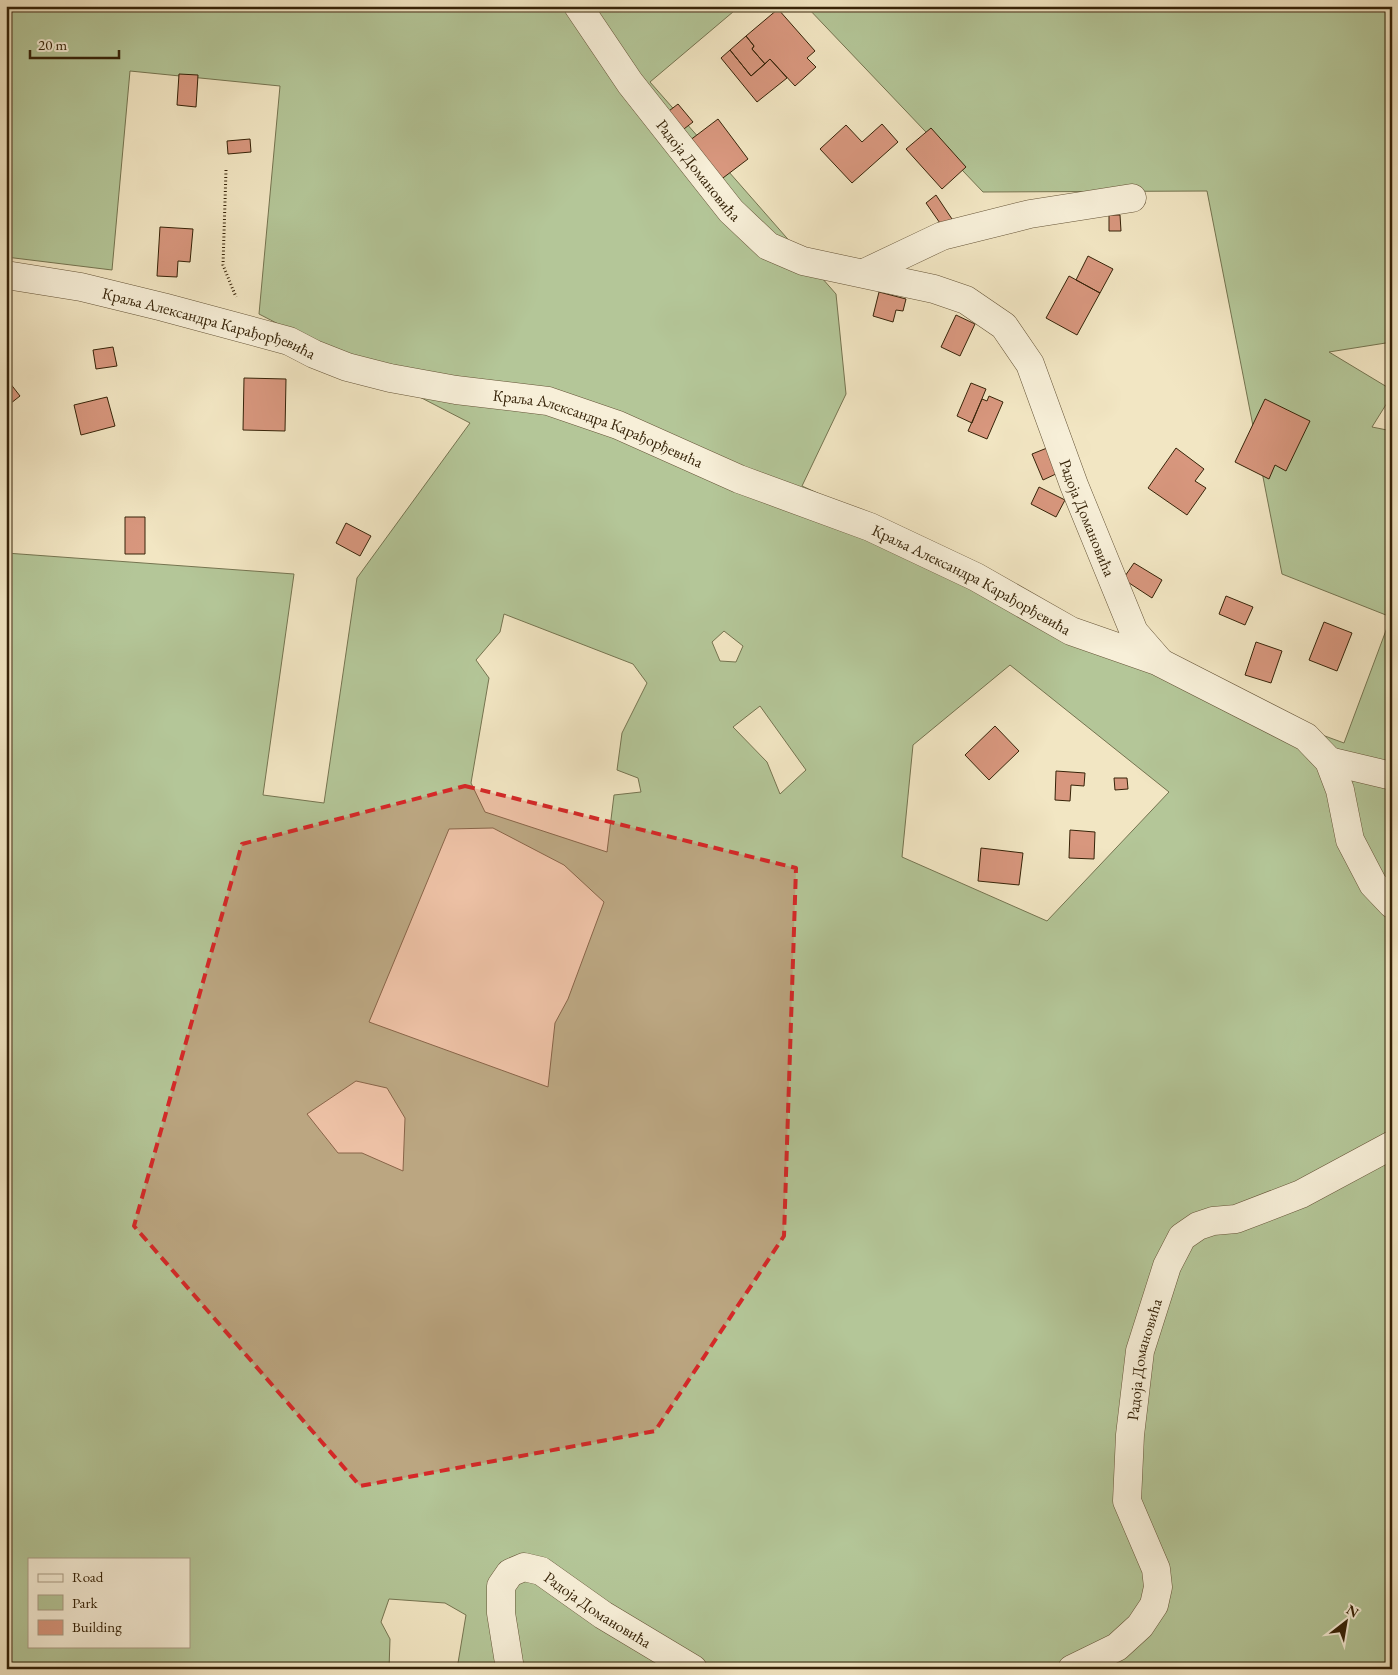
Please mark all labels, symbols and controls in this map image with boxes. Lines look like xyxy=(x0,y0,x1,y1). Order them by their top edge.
scale bar xyxy=(30,28,119,60)
text: 20 m xyxy=(38,35,67,54)
street label: Радоја Домановића xyxy=(652,115,746,226)
street label: Краља Александра Карађорђевића xyxy=(100,282,320,364)
street label: Краља Александра Карађорђевића xyxy=(492,384,707,472)
street label: Радоја Домановића xyxy=(1055,456,1121,580)
street label: Краља Александра Карађорђевића xyxy=(869,519,1076,640)
street label: Радоја Домановића xyxy=(1121,1295,1167,1422)
legend xyxy=(28,1558,190,1648)
street label: Радоја Домановића xyxy=(540,1566,656,1653)
text: Road xyxy=(72,1567,104,1586)
text: Park xyxy=(72,1593,99,1612)
north arrow xyxy=(1320,1598,1370,1648)
text: N xyxy=(1343,1600,1363,1622)
text: Building xyxy=(72,1617,122,1636)

